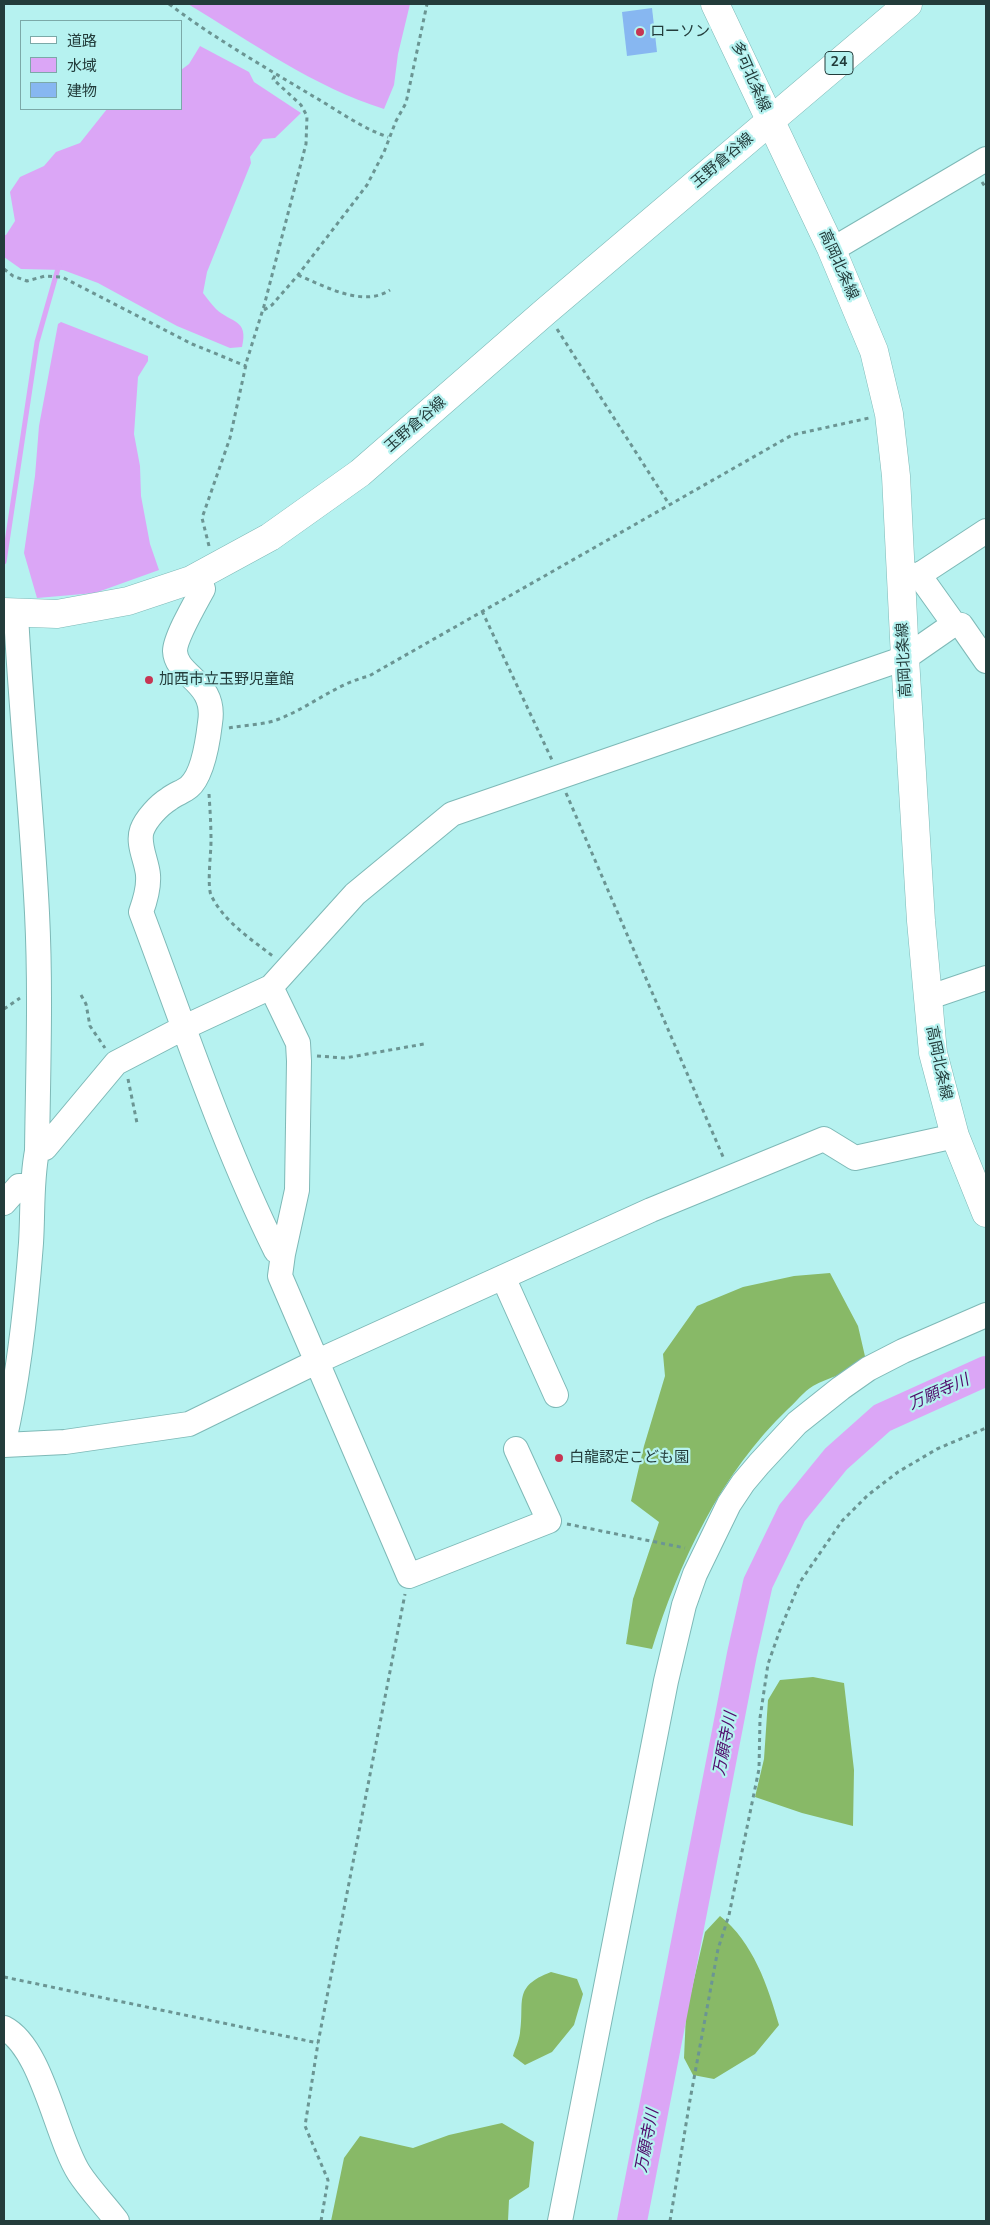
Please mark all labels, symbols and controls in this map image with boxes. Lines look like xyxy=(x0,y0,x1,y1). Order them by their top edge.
legend xyxy=(20,20,182,110)
place label: ローソン xyxy=(650,23,710,41)
marker: ローソン xyxy=(634,26,646,38)
text: 道路 xyxy=(67,31,97,51)
street label: 多可北条線 xyxy=(727,39,773,115)
road number: 24 xyxy=(825,52,853,74)
text: 水域 xyxy=(67,56,97,76)
text: 建物 xyxy=(67,81,97,101)
street label: 玉野倉谷線 xyxy=(688,130,758,192)
street label: 高岡北条線 xyxy=(815,227,861,303)
street label: 玉野倉谷線 xyxy=(382,394,450,456)
street label: 高岡北条線 xyxy=(894,622,916,698)
place label: 加西市立玉野児童館 xyxy=(159,671,294,689)
marker: 加西市立玉野児童館 xyxy=(143,674,155,686)
street label: 高岡北条線 xyxy=(921,1024,955,1102)
water label: 万願寺川 xyxy=(906,1371,972,1415)
place label: 白龍認定こども園 xyxy=(569,1449,689,1467)
marker: 白龍認定こども園 xyxy=(553,1452,565,1464)
water label: 万願寺川 xyxy=(710,1711,742,1777)
water label: 万願寺川 xyxy=(632,2108,664,2174)

